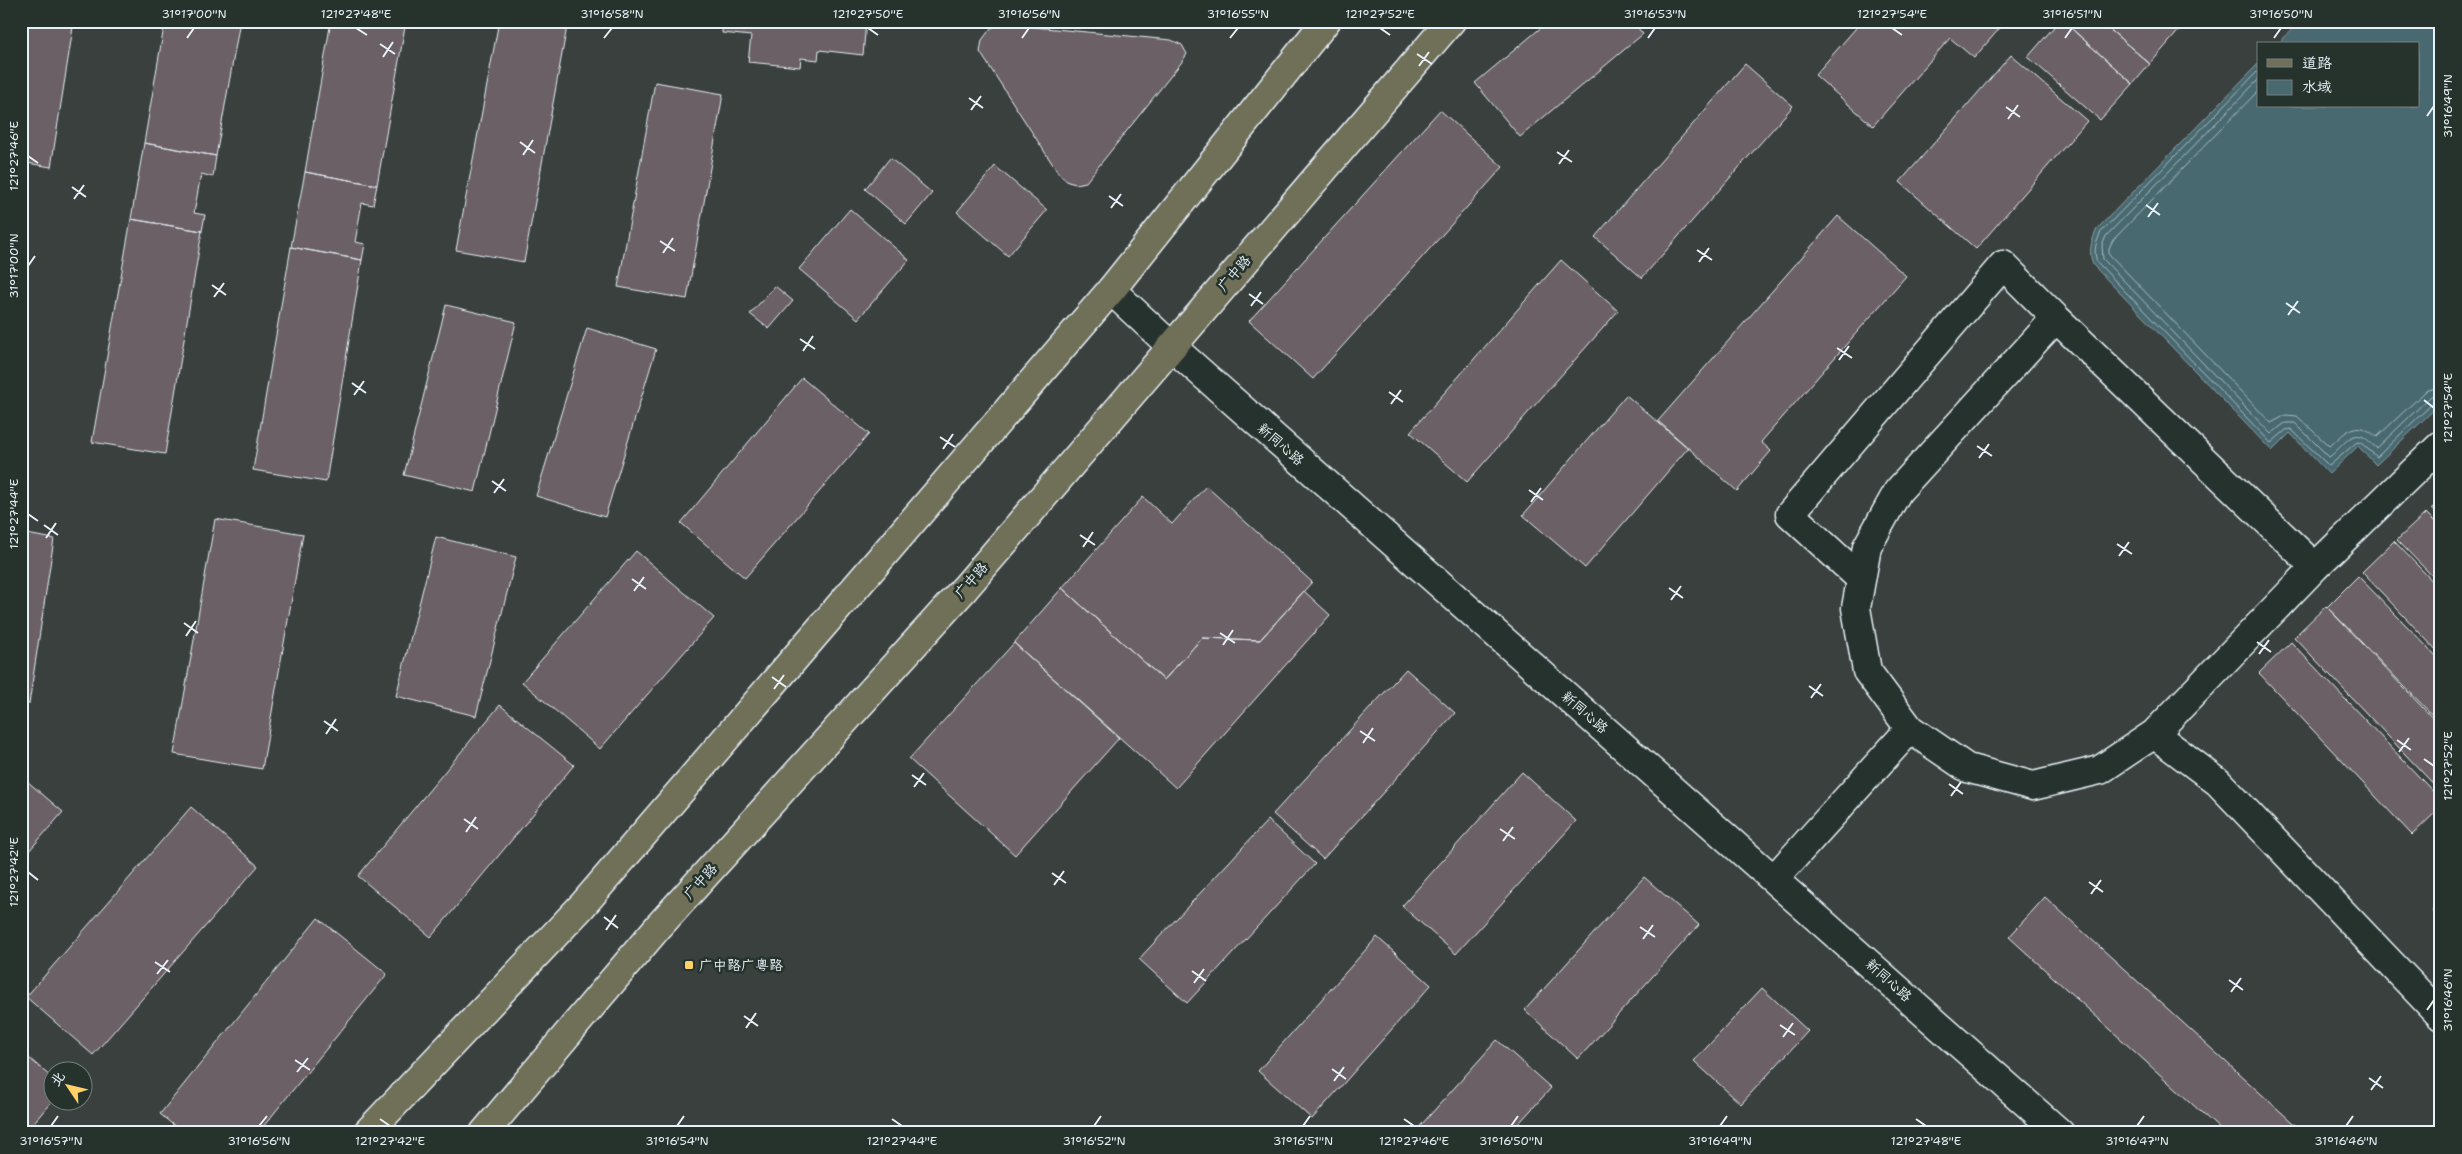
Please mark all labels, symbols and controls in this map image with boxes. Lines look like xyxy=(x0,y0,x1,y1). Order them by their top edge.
text: 31°17'00"N xyxy=(161,6,227,22)
text: 121°27'48"E xyxy=(321,6,391,22)
text: 31°16'58"N xyxy=(580,6,644,22)
text: 121°27'50"E xyxy=(833,6,903,22)
text: 31°16'56"N xyxy=(997,6,1061,22)
text: 31°16'55"N xyxy=(1207,6,1269,22)
text: 121°27'52"E xyxy=(1345,6,1415,22)
text: 31°16'53"N xyxy=(1623,6,1687,22)
text: 121°27'54"E xyxy=(1857,6,1927,22)
text: 31°16'51"N xyxy=(2042,6,2102,22)
text: 31°16'50"N xyxy=(2249,6,2313,22)
legend xyxy=(2257,42,2420,108)
text: 道路 xyxy=(2302,53,2332,73)
text: 31°16'49"N xyxy=(2440,74,2456,138)
text: 水域 xyxy=(2302,77,2332,97)
text: 121°27'46"E xyxy=(6,121,22,191)
text: 31°17'00"N xyxy=(6,233,22,299)
street label: 广中路 xyxy=(1213,251,1255,295)
text: 121°27'54"E xyxy=(2440,373,2456,443)
street label: 新同心路 xyxy=(1254,419,1308,469)
text: 121°27'44"E xyxy=(6,479,22,549)
street label: 广中路 xyxy=(950,558,992,602)
street label: 新同心路 xyxy=(1558,687,1612,737)
text: 121°27'52"E xyxy=(2440,731,2456,801)
text: 121°27'42"E xyxy=(6,837,22,907)
street label: 广中路 xyxy=(679,859,721,903)
street label: 新同心路 xyxy=(1862,955,1916,1005)
place label: 广中路广粤路 xyxy=(699,956,783,974)
marker: 广中路广粤路 xyxy=(683,959,695,971)
text: 31°16'46"N xyxy=(2440,968,2456,1032)
north arrow xyxy=(42,1062,92,1112)
text: 北 xyxy=(46,1068,69,1089)
text: 31°16'57"N xyxy=(19,1133,83,1149)
text: 31°16'56"N xyxy=(227,1133,291,1149)
text: 121°27'42"E xyxy=(355,1133,425,1149)
text: 31°16'54"N xyxy=(645,1133,709,1149)
text: 121°27'44"E xyxy=(867,1133,937,1149)
text: 31°16'52"N xyxy=(1062,1133,1126,1149)
text: 31°16'51"N xyxy=(1273,1133,1333,1149)
text: 121°27'46"E xyxy=(1379,1133,1449,1149)
text: 31°16'50"N xyxy=(1479,1133,1543,1149)
text: 31°16'49"N xyxy=(1688,1133,1752,1149)
text: 121°27'48"E xyxy=(1891,1133,1961,1149)
text: 31°16'47"N xyxy=(2105,1133,2169,1149)
text: 31°16'46"N xyxy=(2314,1133,2378,1149)

